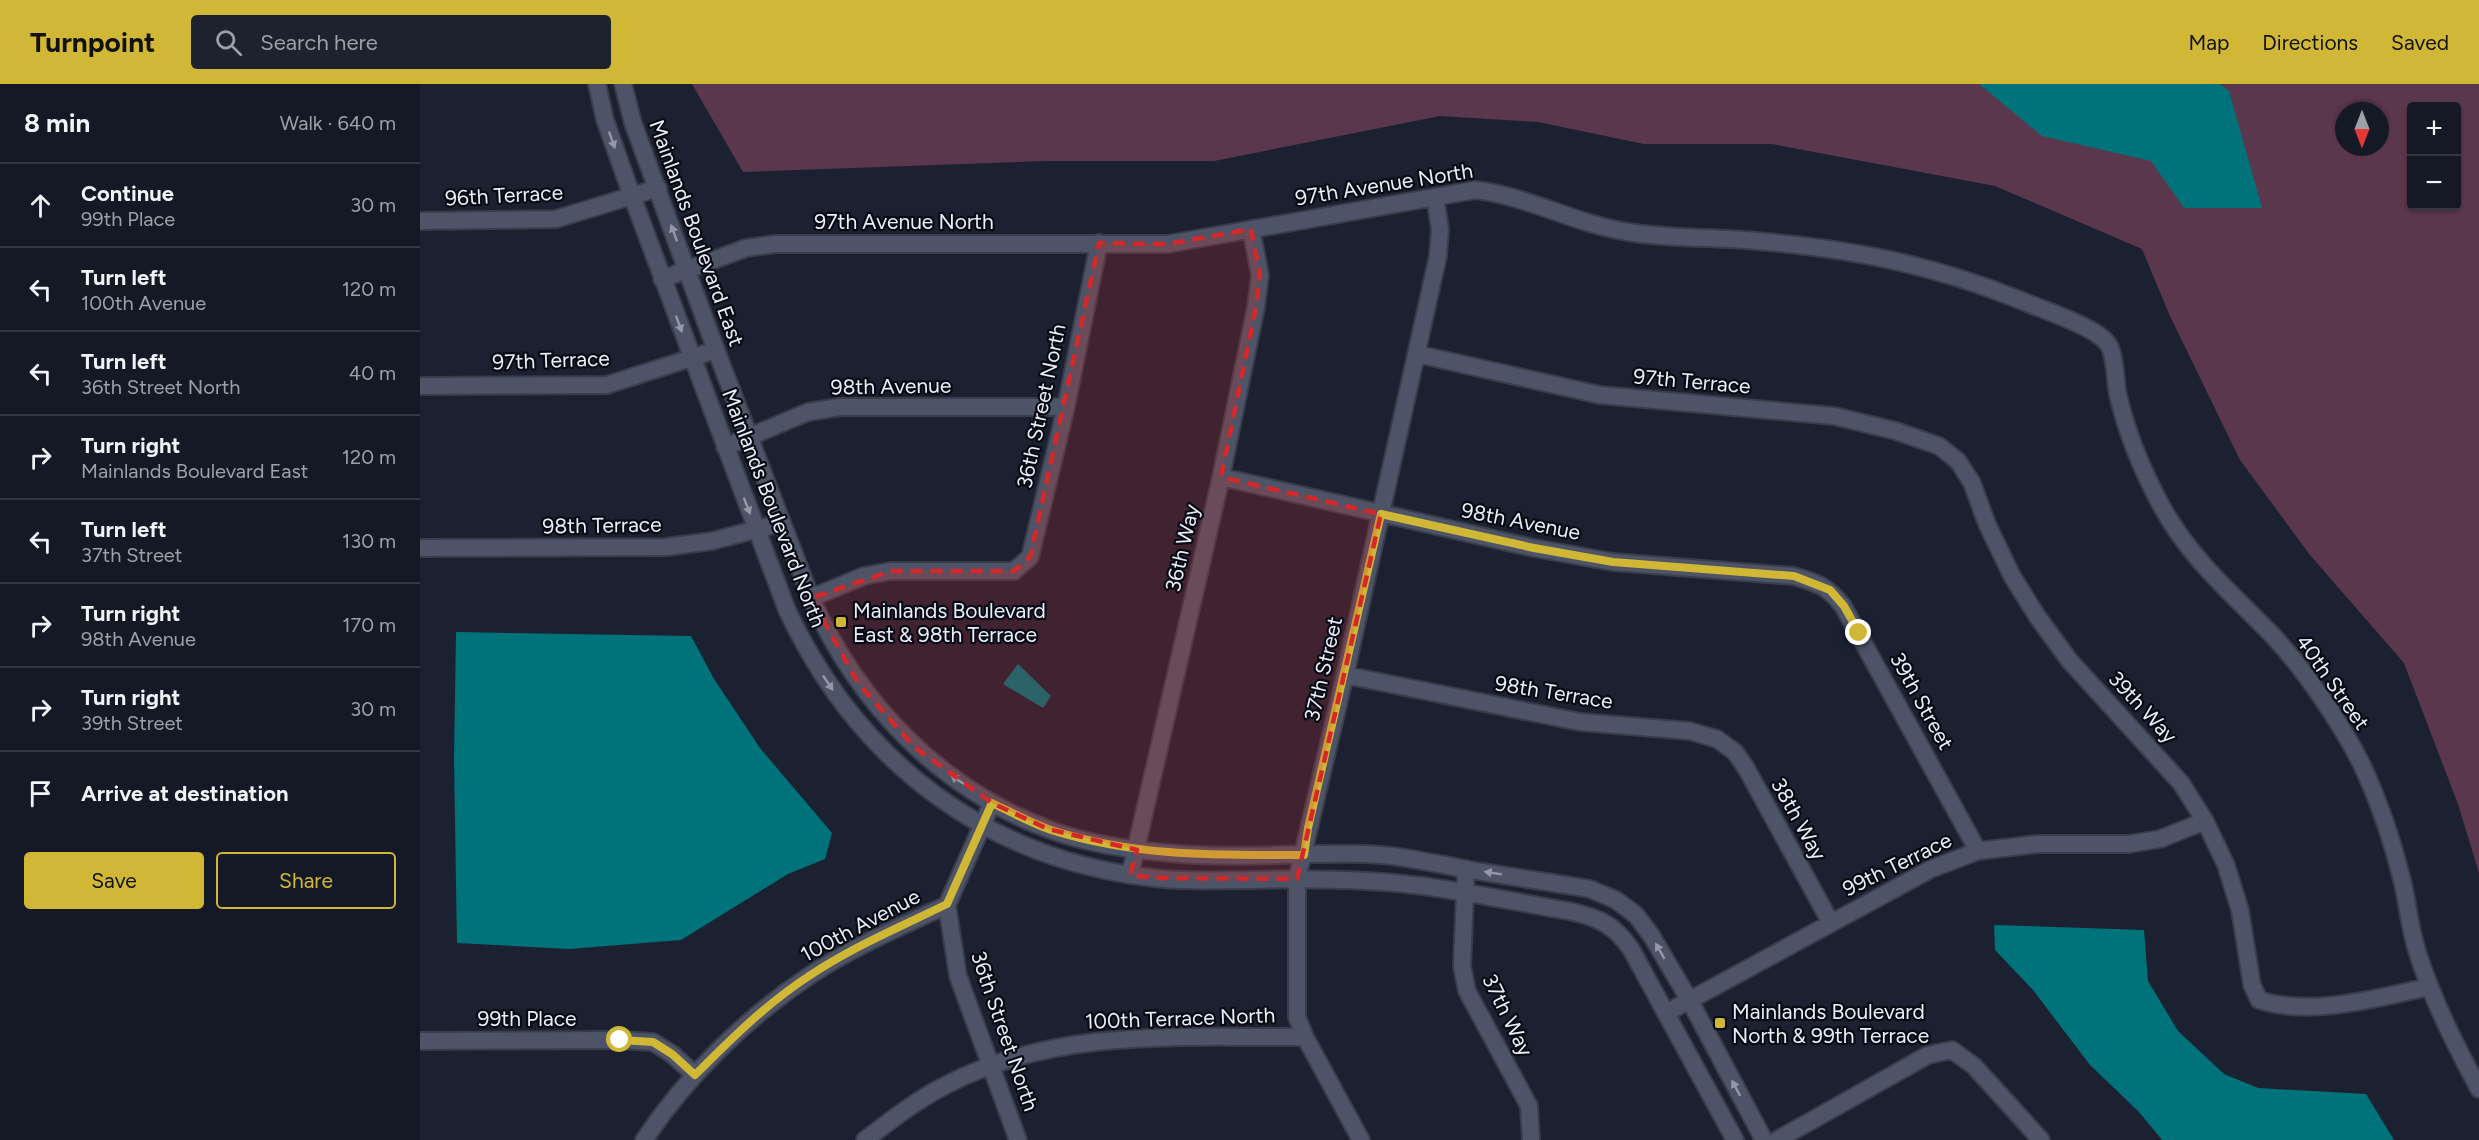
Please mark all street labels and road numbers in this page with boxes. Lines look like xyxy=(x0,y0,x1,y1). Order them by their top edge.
street label: Mainlands Boulevard East xyxy=(644,117,750,350)
street label: 97th Avenue North xyxy=(1293,158,1475,210)
street label: 96th Terrace xyxy=(444,179,564,211)
street label: 97th Avenue North xyxy=(814,209,994,234)
street label: 36th Street North xyxy=(1011,322,1071,490)
street label: 97th Terrace xyxy=(492,345,610,375)
street label: 97th Terrace xyxy=(1632,363,1752,399)
street label: 98th Avenue xyxy=(830,372,952,400)
street label: Mainlands Boulevard North xyxy=(717,385,831,631)
street label: 98th Avenue xyxy=(1459,497,1583,545)
street label: 36th Way xyxy=(1160,502,1204,594)
street label: 98th Terrace xyxy=(542,511,662,539)
street label: 37th Street xyxy=(1299,614,1347,724)
street label: 40th Street xyxy=(2291,630,2375,734)
street label: 39th Street xyxy=(1885,648,1959,754)
street label: 39th Way xyxy=(2103,666,2183,748)
street label: 98th Terrace xyxy=(1493,670,1615,714)
street label: 38th Way xyxy=(1766,774,1832,864)
street label: 99th Terrace xyxy=(1838,827,1956,901)
street label: 100th Avenue xyxy=(796,883,924,967)
street label: 36th Street North xyxy=(966,948,1044,1114)
street label: 37th Way xyxy=(1477,970,1539,1060)
street label: 100th Terrace North xyxy=(1084,1002,1276,1034)
street label: 99th Place xyxy=(478,1006,576,1031)

